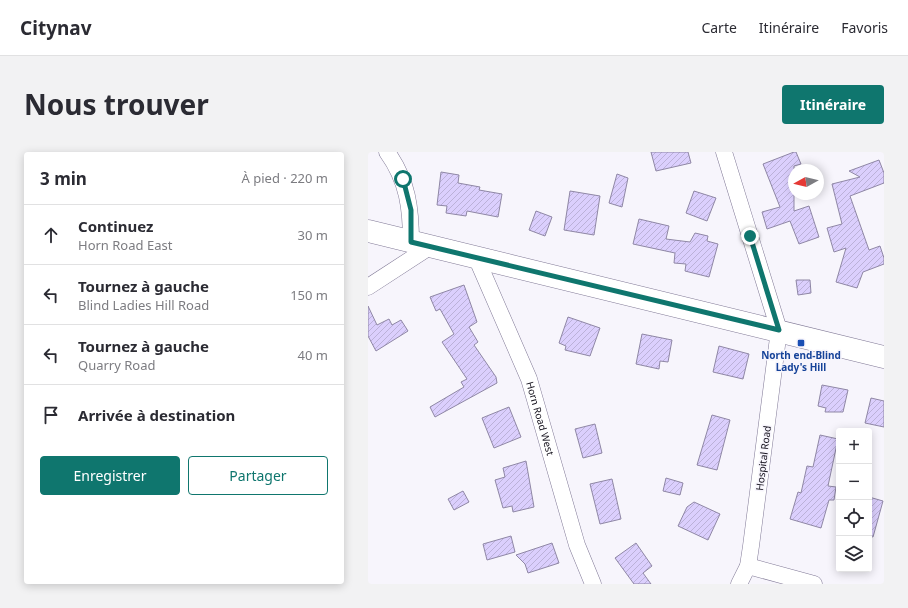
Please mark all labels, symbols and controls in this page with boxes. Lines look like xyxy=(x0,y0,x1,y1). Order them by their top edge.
text: Citynav xyxy=(20,15,92,41)
text: Carte xyxy=(701,18,737,37)
text: Itinéraire xyxy=(759,18,819,37)
text: Favoris xyxy=(841,18,888,37)
text: Nous trouver xyxy=(24,85,209,123)
button: Itinéraire xyxy=(782,85,884,124)
north arrow xyxy=(788,164,824,200)
text: 3 min xyxy=(40,167,87,190)
text: À pied · 220 m xyxy=(242,169,328,187)
route start xyxy=(394,170,412,188)
text: Continuez xyxy=(78,216,153,236)
icon: ahead xyxy=(40,224,62,246)
text: 30 m xyxy=(298,226,328,244)
route end xyxy=(741,227,759,245)
text: Horn Road East xyxy=(78,236,172,254)
text: Tournez à gauche xyxy=(78,276,209,296)
icon: left xyxy=(40,284,62,306)
text: 150 m xyxy=(290,286,328,304)
text: Blind Ladies Hill Road xyxy=(78,296,209,314)
text: Tournez à gauche xyxy=(78,336,209,356)
marker: North end-Blind Lady's Hill xyxy=(796,338,806,348)
icon: left xyxy=(40,344,62,366)
text: 40 m xyxy=(298,346,328,364)
place label: North end-Blind Lady's Hill xyxy=(761,348,841,374)
text: Quarry Road xyxy=(78,356,155,374)
street label: Horn Road West xyxy=(523,380,558,457)
icon: arrive xyxy=(40,404,62,426)
text: Arrivée à destination xyxy=(78,405,235,425)
street label: Hospital Road xyxy=(752,425,774,491)
map controls xyxy=(836,428,872,572)
button: + xyxy=(836,428,872,464)
button: Enregistrer xyxy=(40,456,180,495)
button: Partager xyxy=(188,456,328,495)
button: − xyxy=(836,464,872,500)
button: locate xyxy=(836,500,872,536)
button: layers xyxy=(836,536,872,572)

